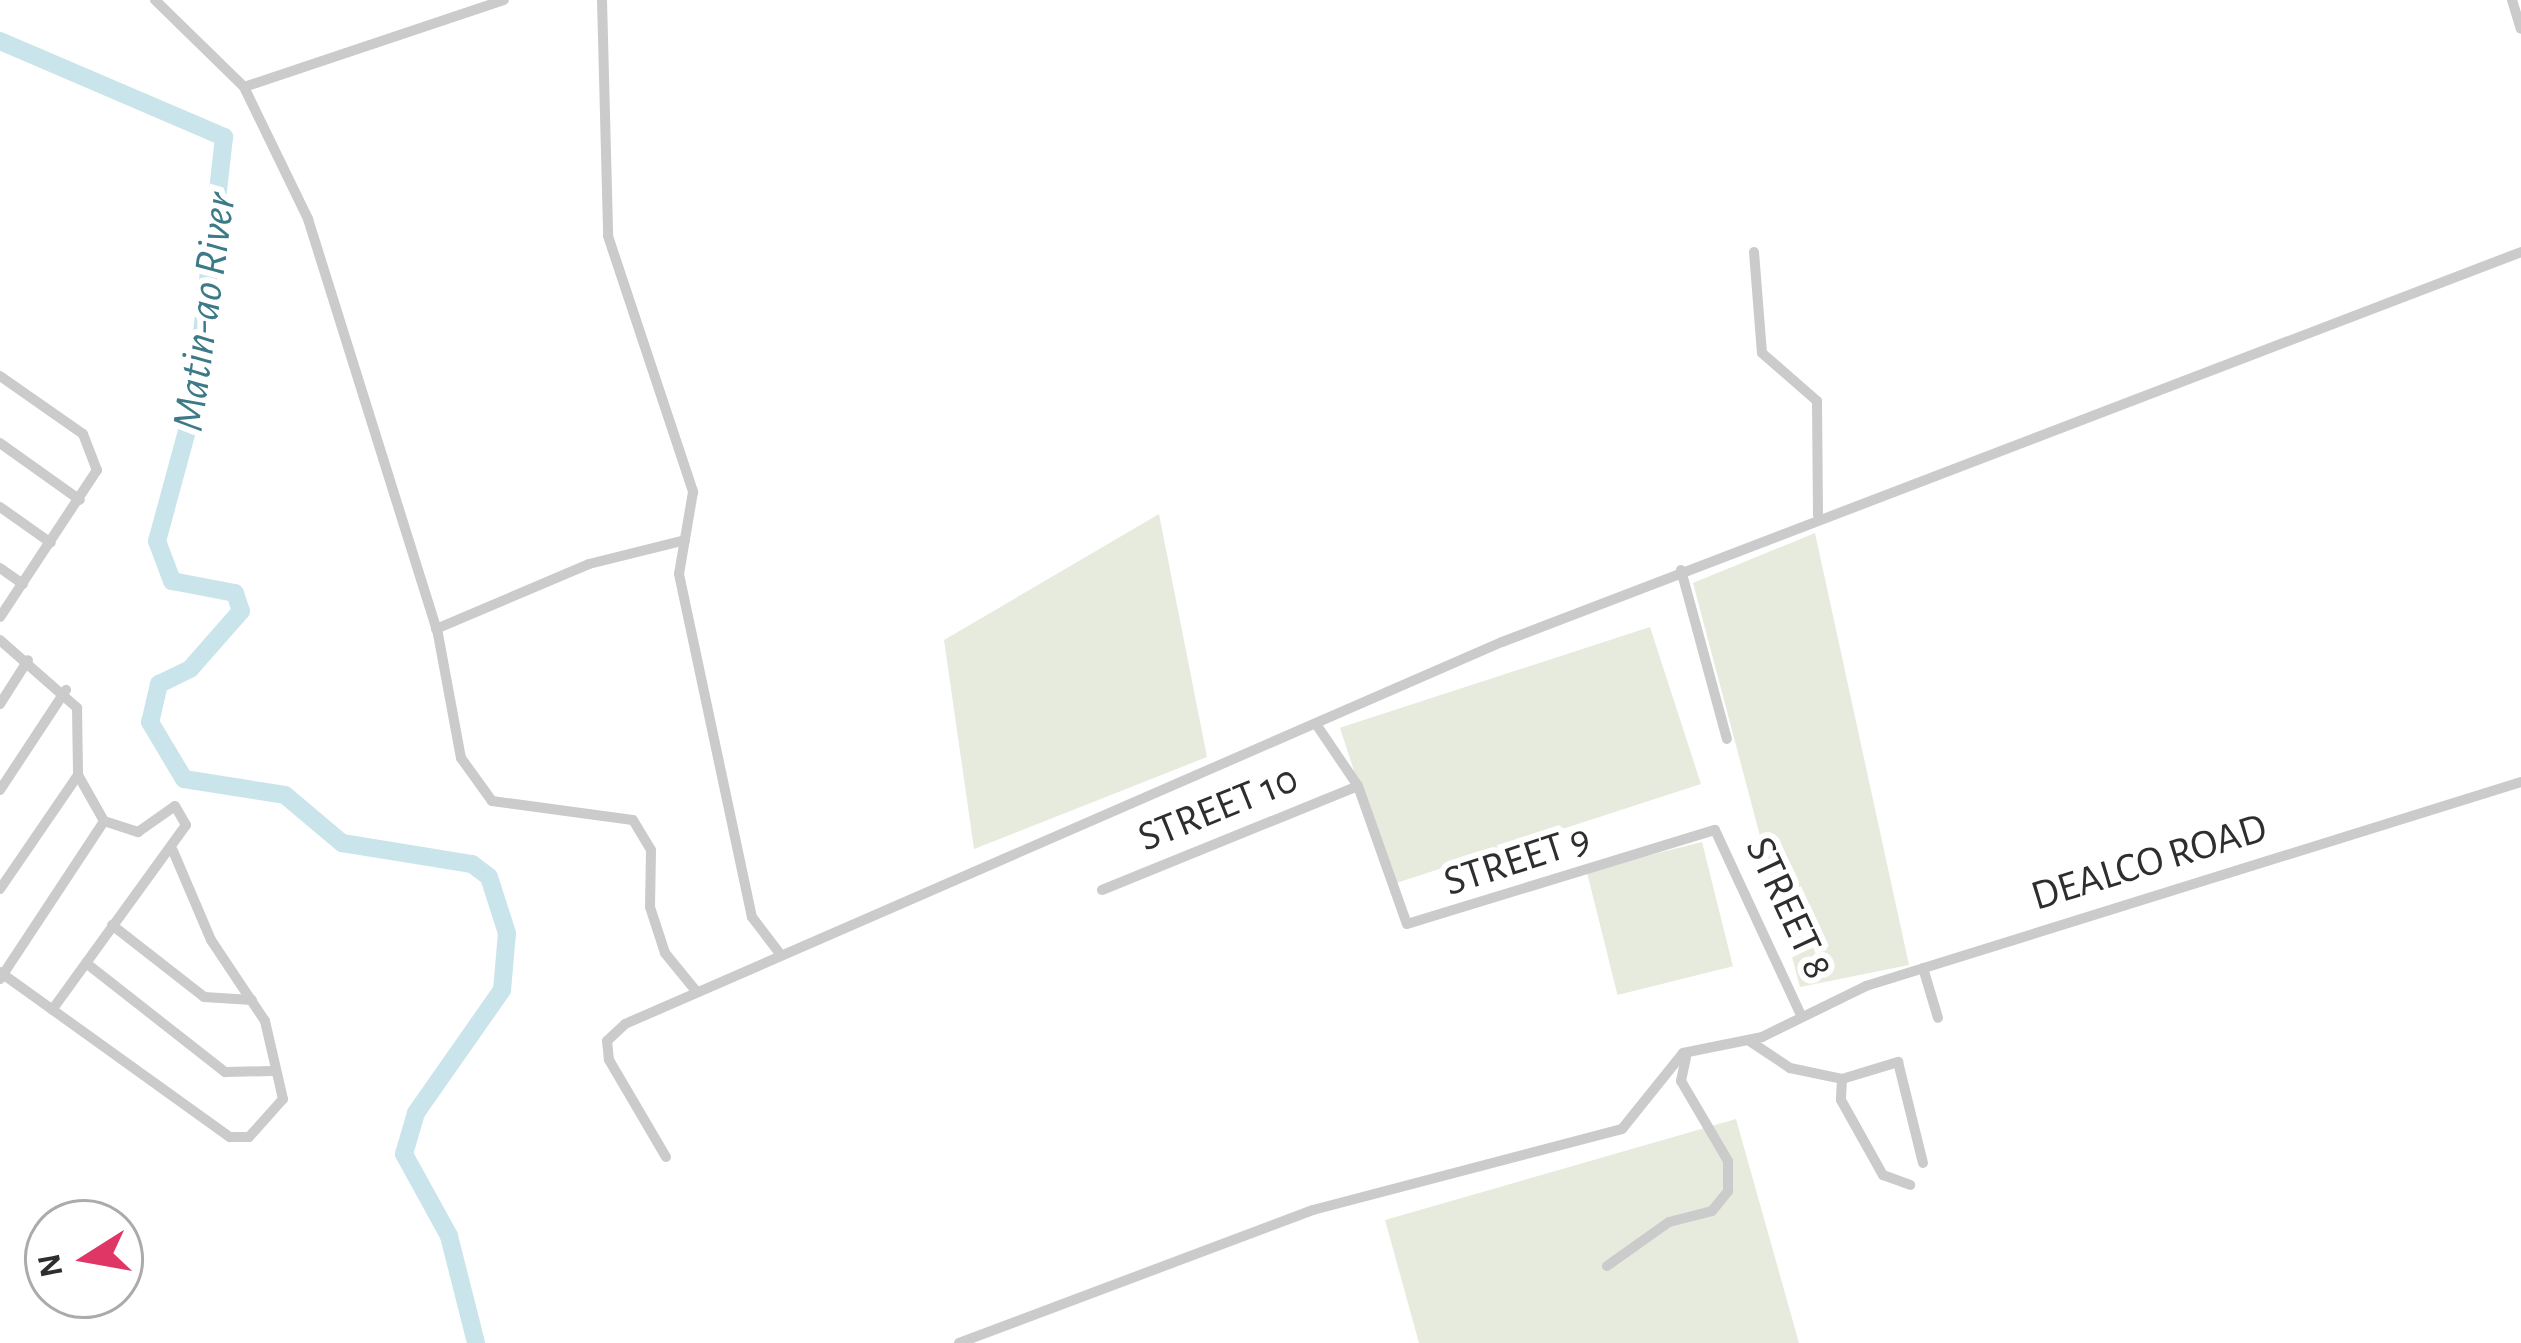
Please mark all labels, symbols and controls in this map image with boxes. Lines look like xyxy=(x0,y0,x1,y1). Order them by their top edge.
water label: Matin-ao River xyxy=(162,189,248,435)
street label: STREET 10 xyxy=(1131,753,1305,863)
street label: DEALCO ROAD xyxy=(2025,802,2273,922)
street label: STREET 9 xyxy=(1438,813,1596,907)
street label: STREET 8 xyxy=(1734,829,1844,987)
north arrow xyxy=(24,1199,144,1319)
text: N xyxy=(33,1251,70,1280)

